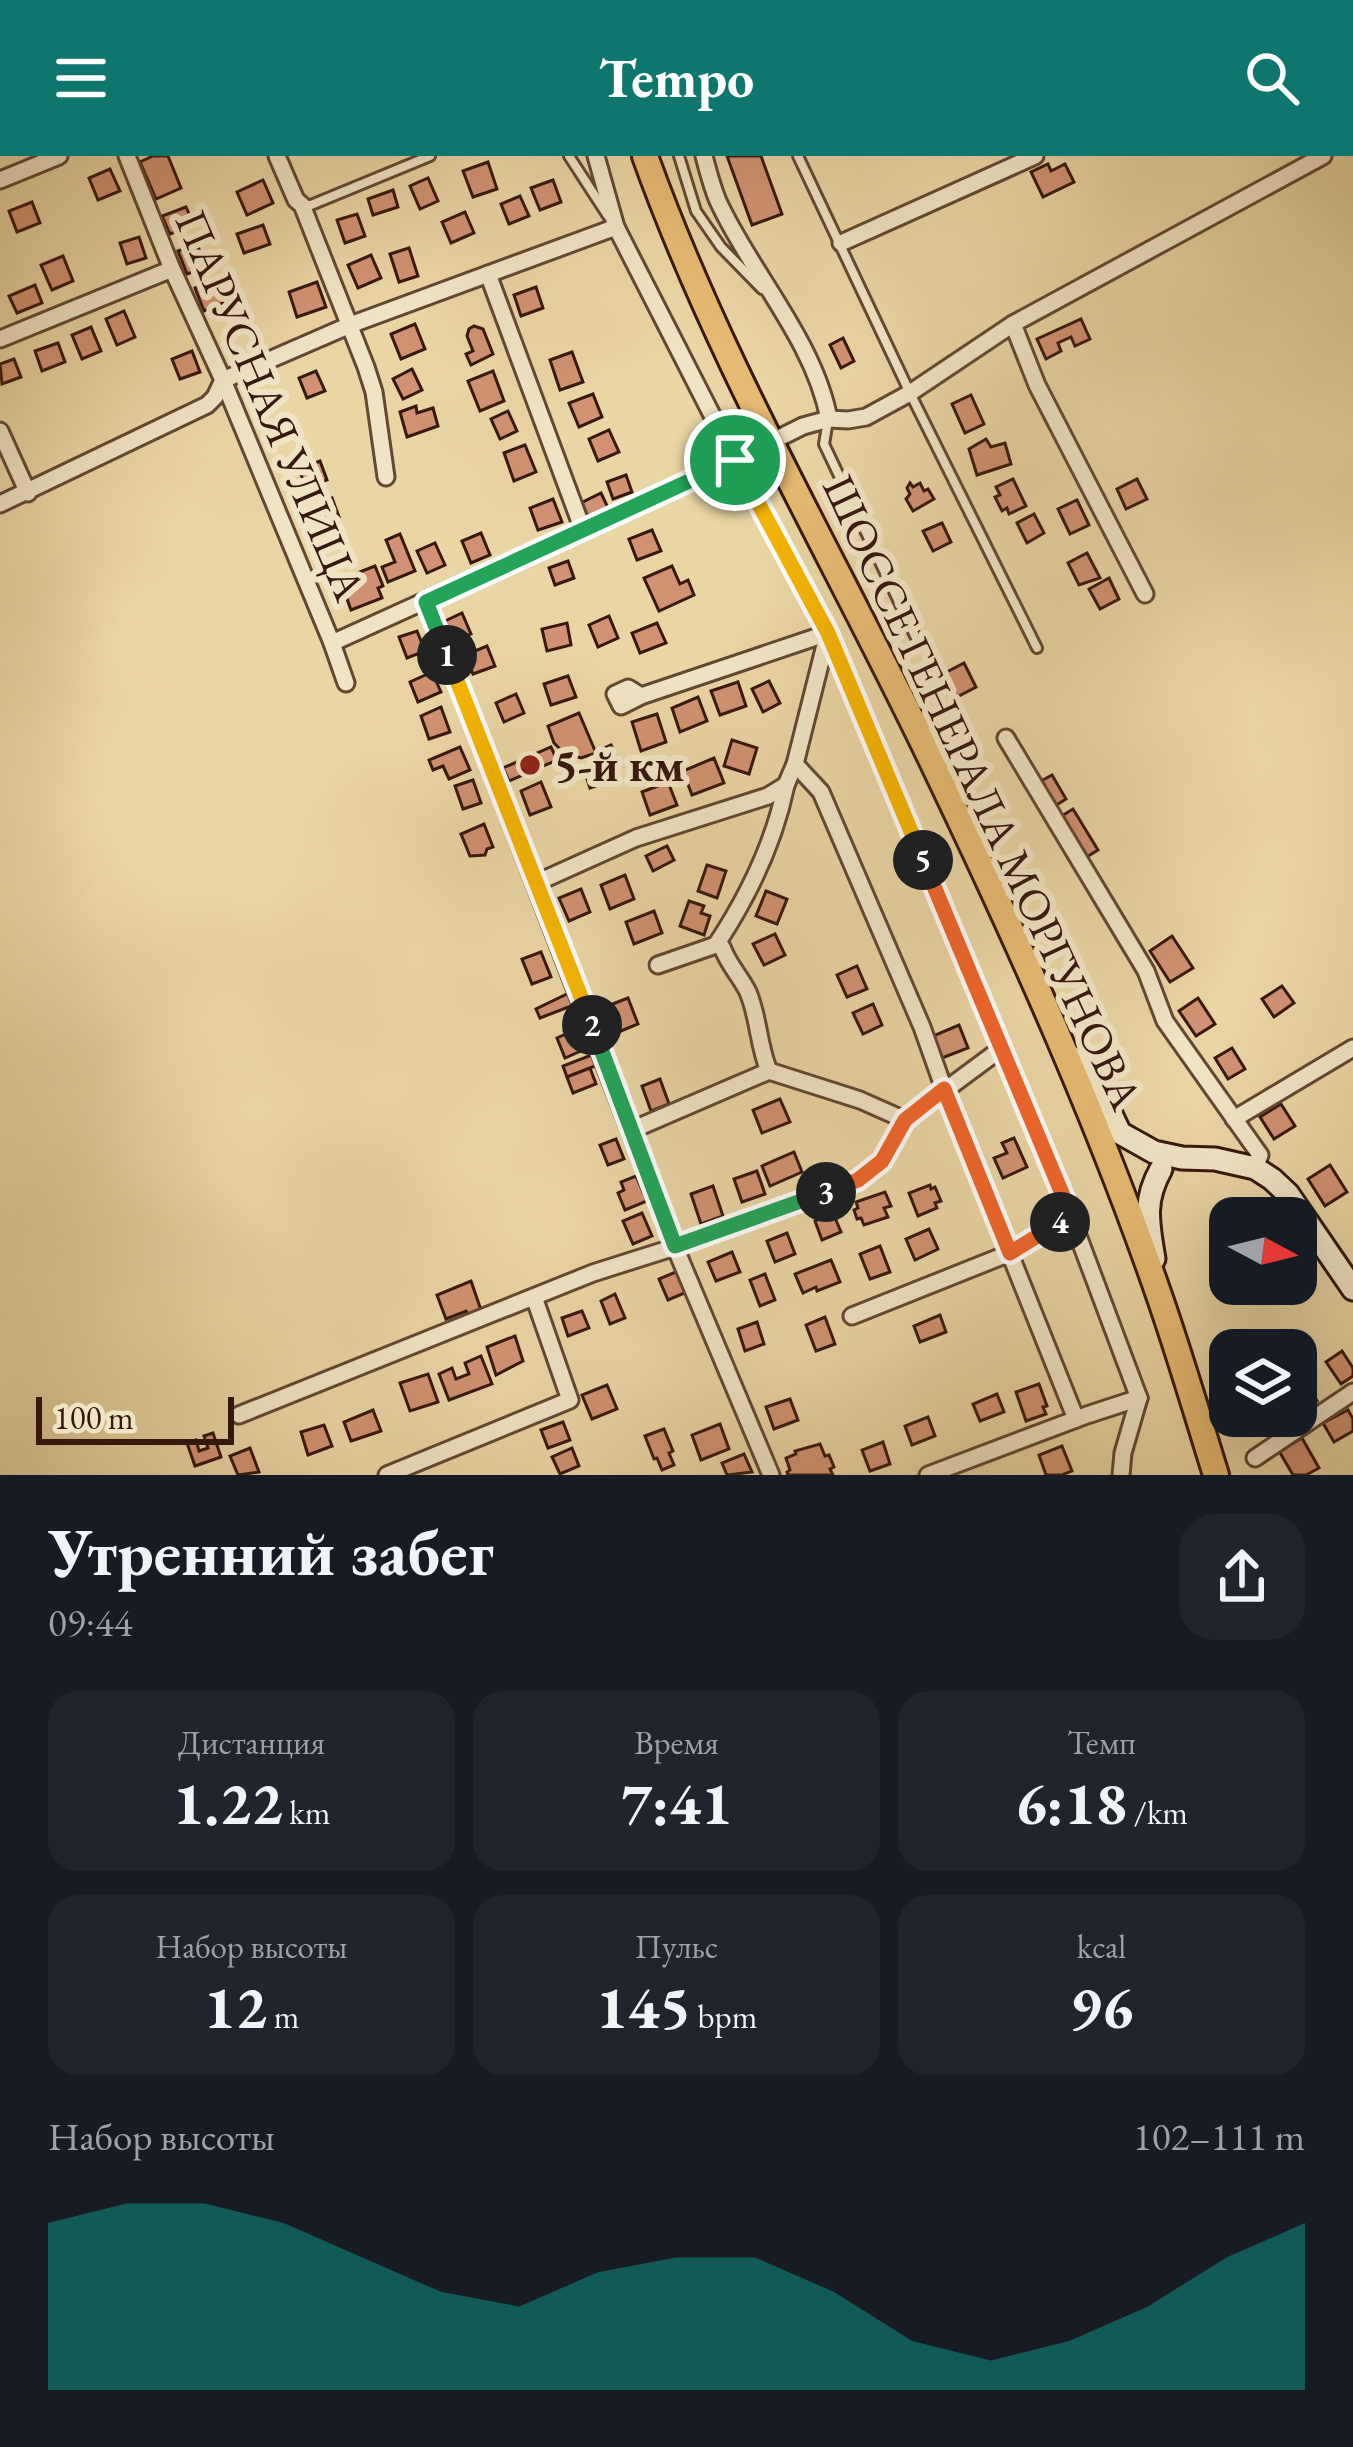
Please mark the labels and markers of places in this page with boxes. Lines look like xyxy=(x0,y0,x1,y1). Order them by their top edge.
pin xyxy=(684,409,786,511)
pin: 1 xyxy=(417,625,477,685)
place label: 5-й км xyxy=(554,736,684,794)
marker: 5-й км xyxy=(517,752,543,778)
pin: 5 xyxy=(893,830,953,890)
pin: 2 xyxy=(562,995,622,1055)
pin: 3 xyxy=(796,1162,856,1222)
pin: 4 xyxy=(1030,1192,1090,1252)

